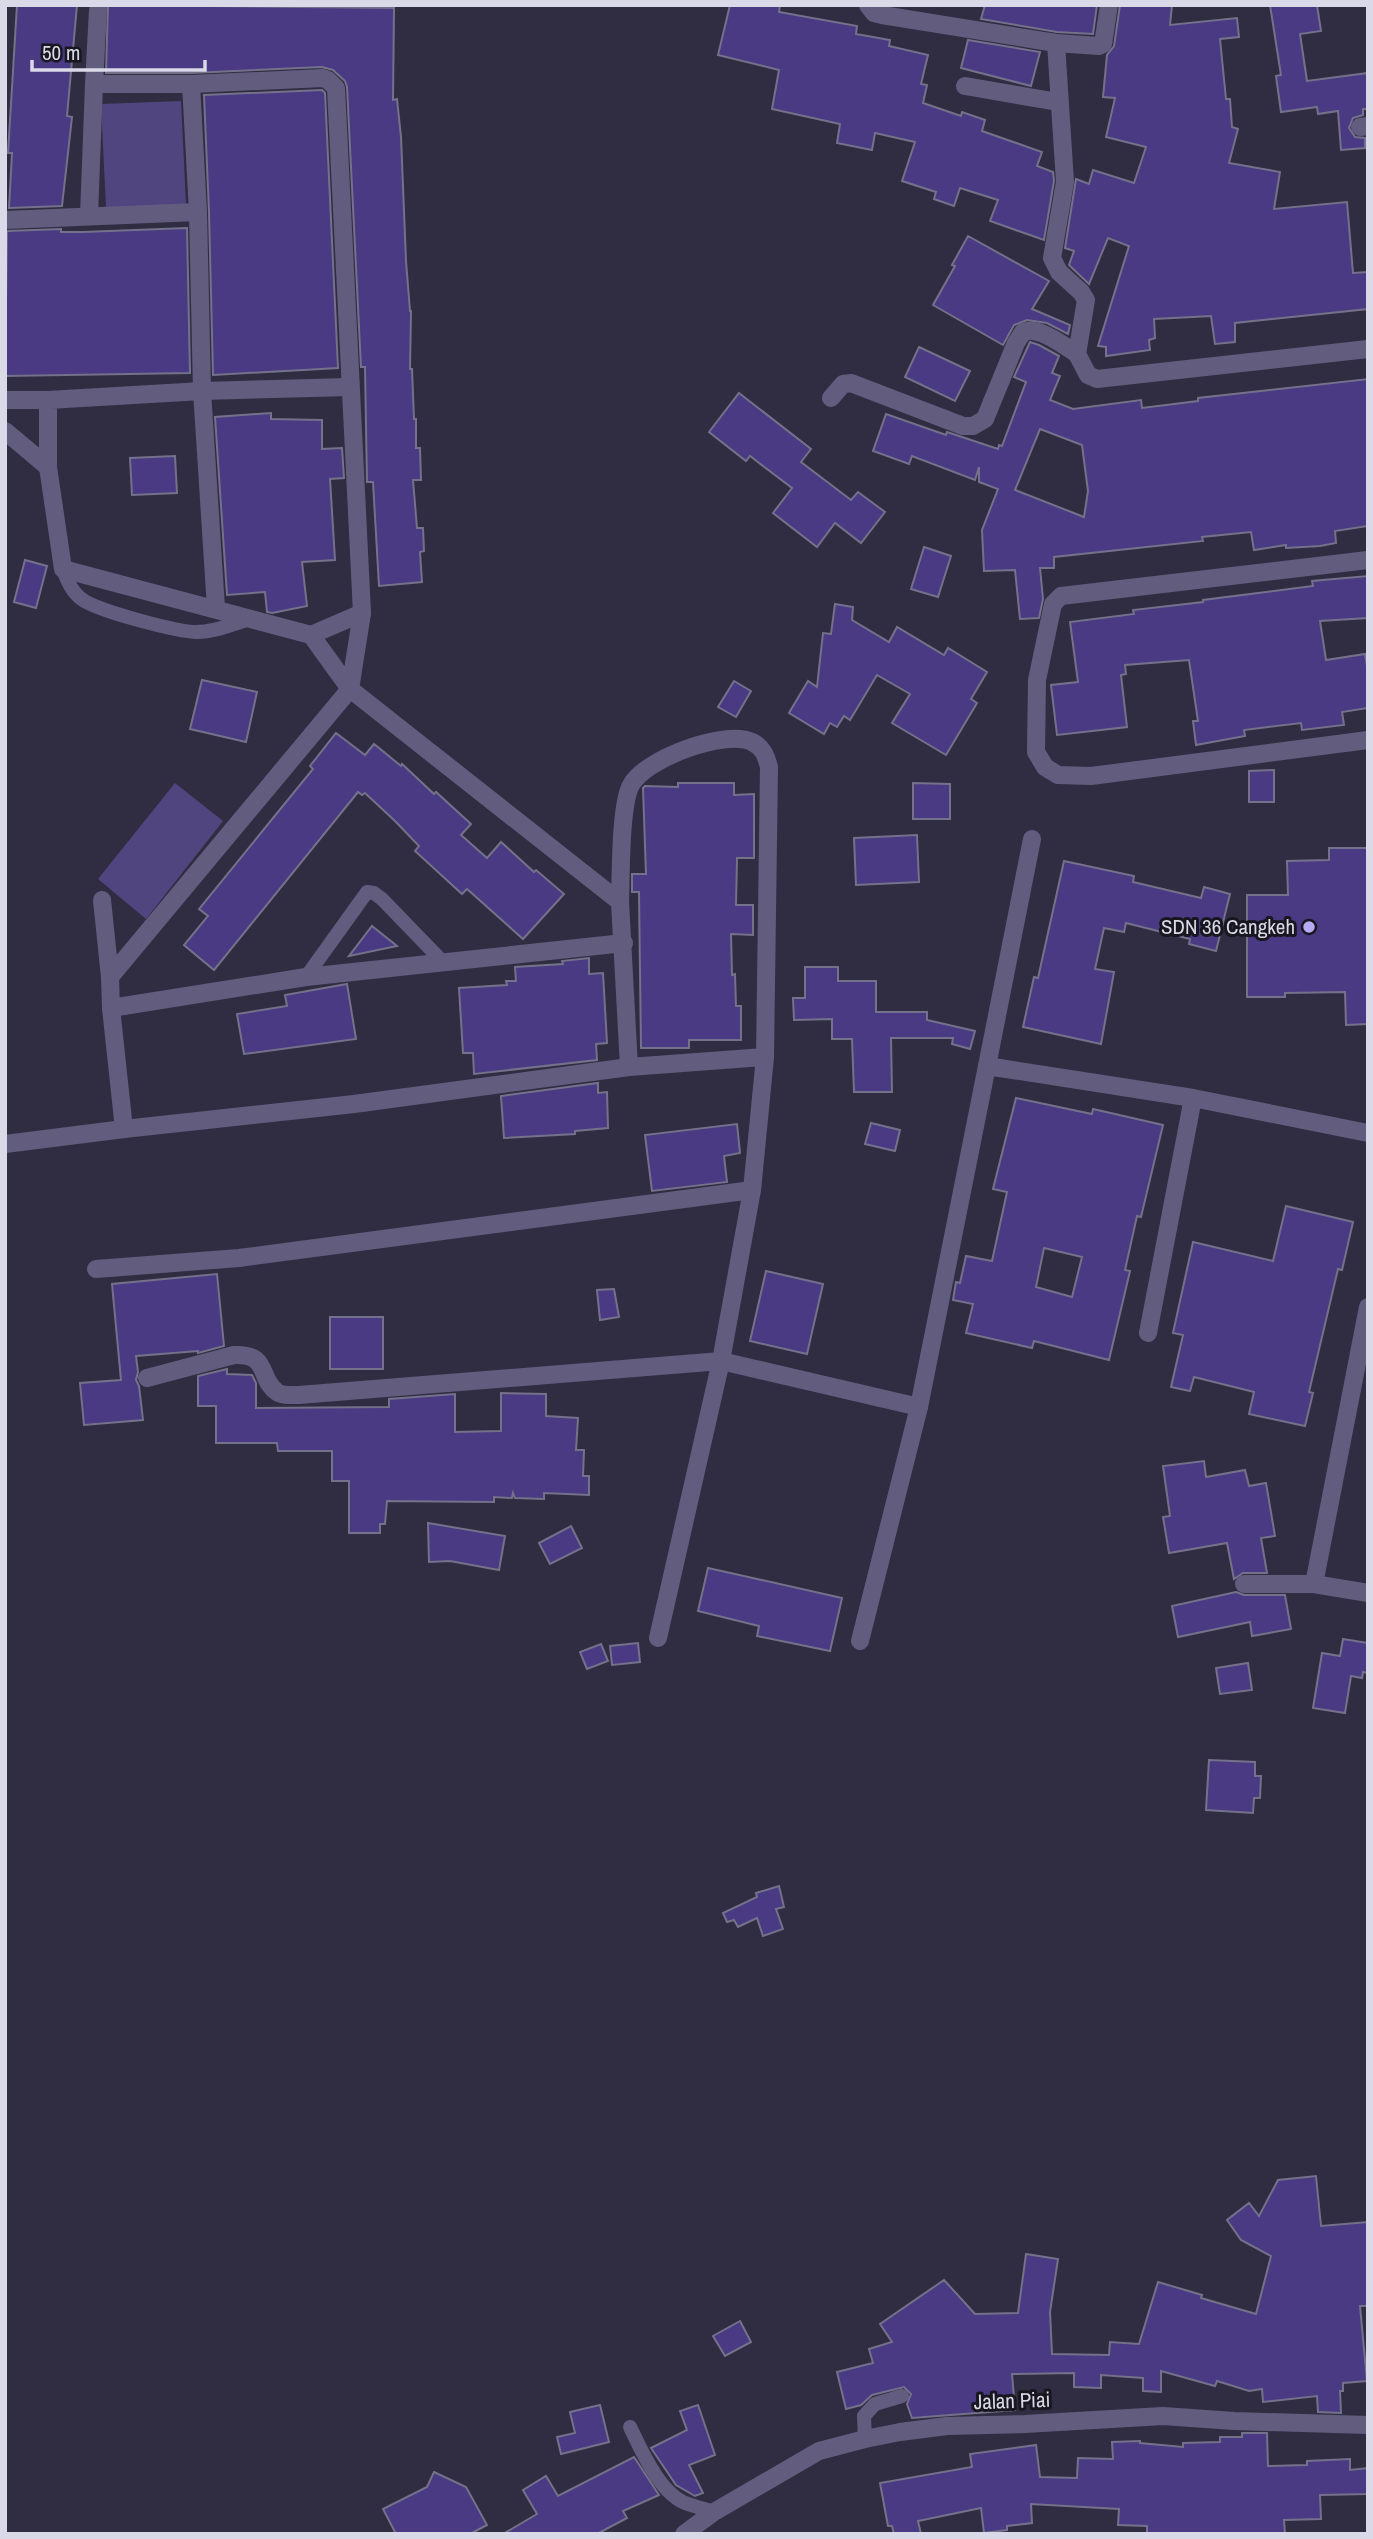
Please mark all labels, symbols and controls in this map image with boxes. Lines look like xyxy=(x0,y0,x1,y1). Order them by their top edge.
scale bar xyxy=(32,28,205,72)
text: 50 m xyxy=(42,38,80,67)
place label: SDN 36 Cangkeh xyxy=(1161,912,1295,941)
marker: SDN 36 Cangkeh xyxy=(1301,919,1317,935)
street label: Jalan Piai xyxy=(973,2385,1051,2416)

